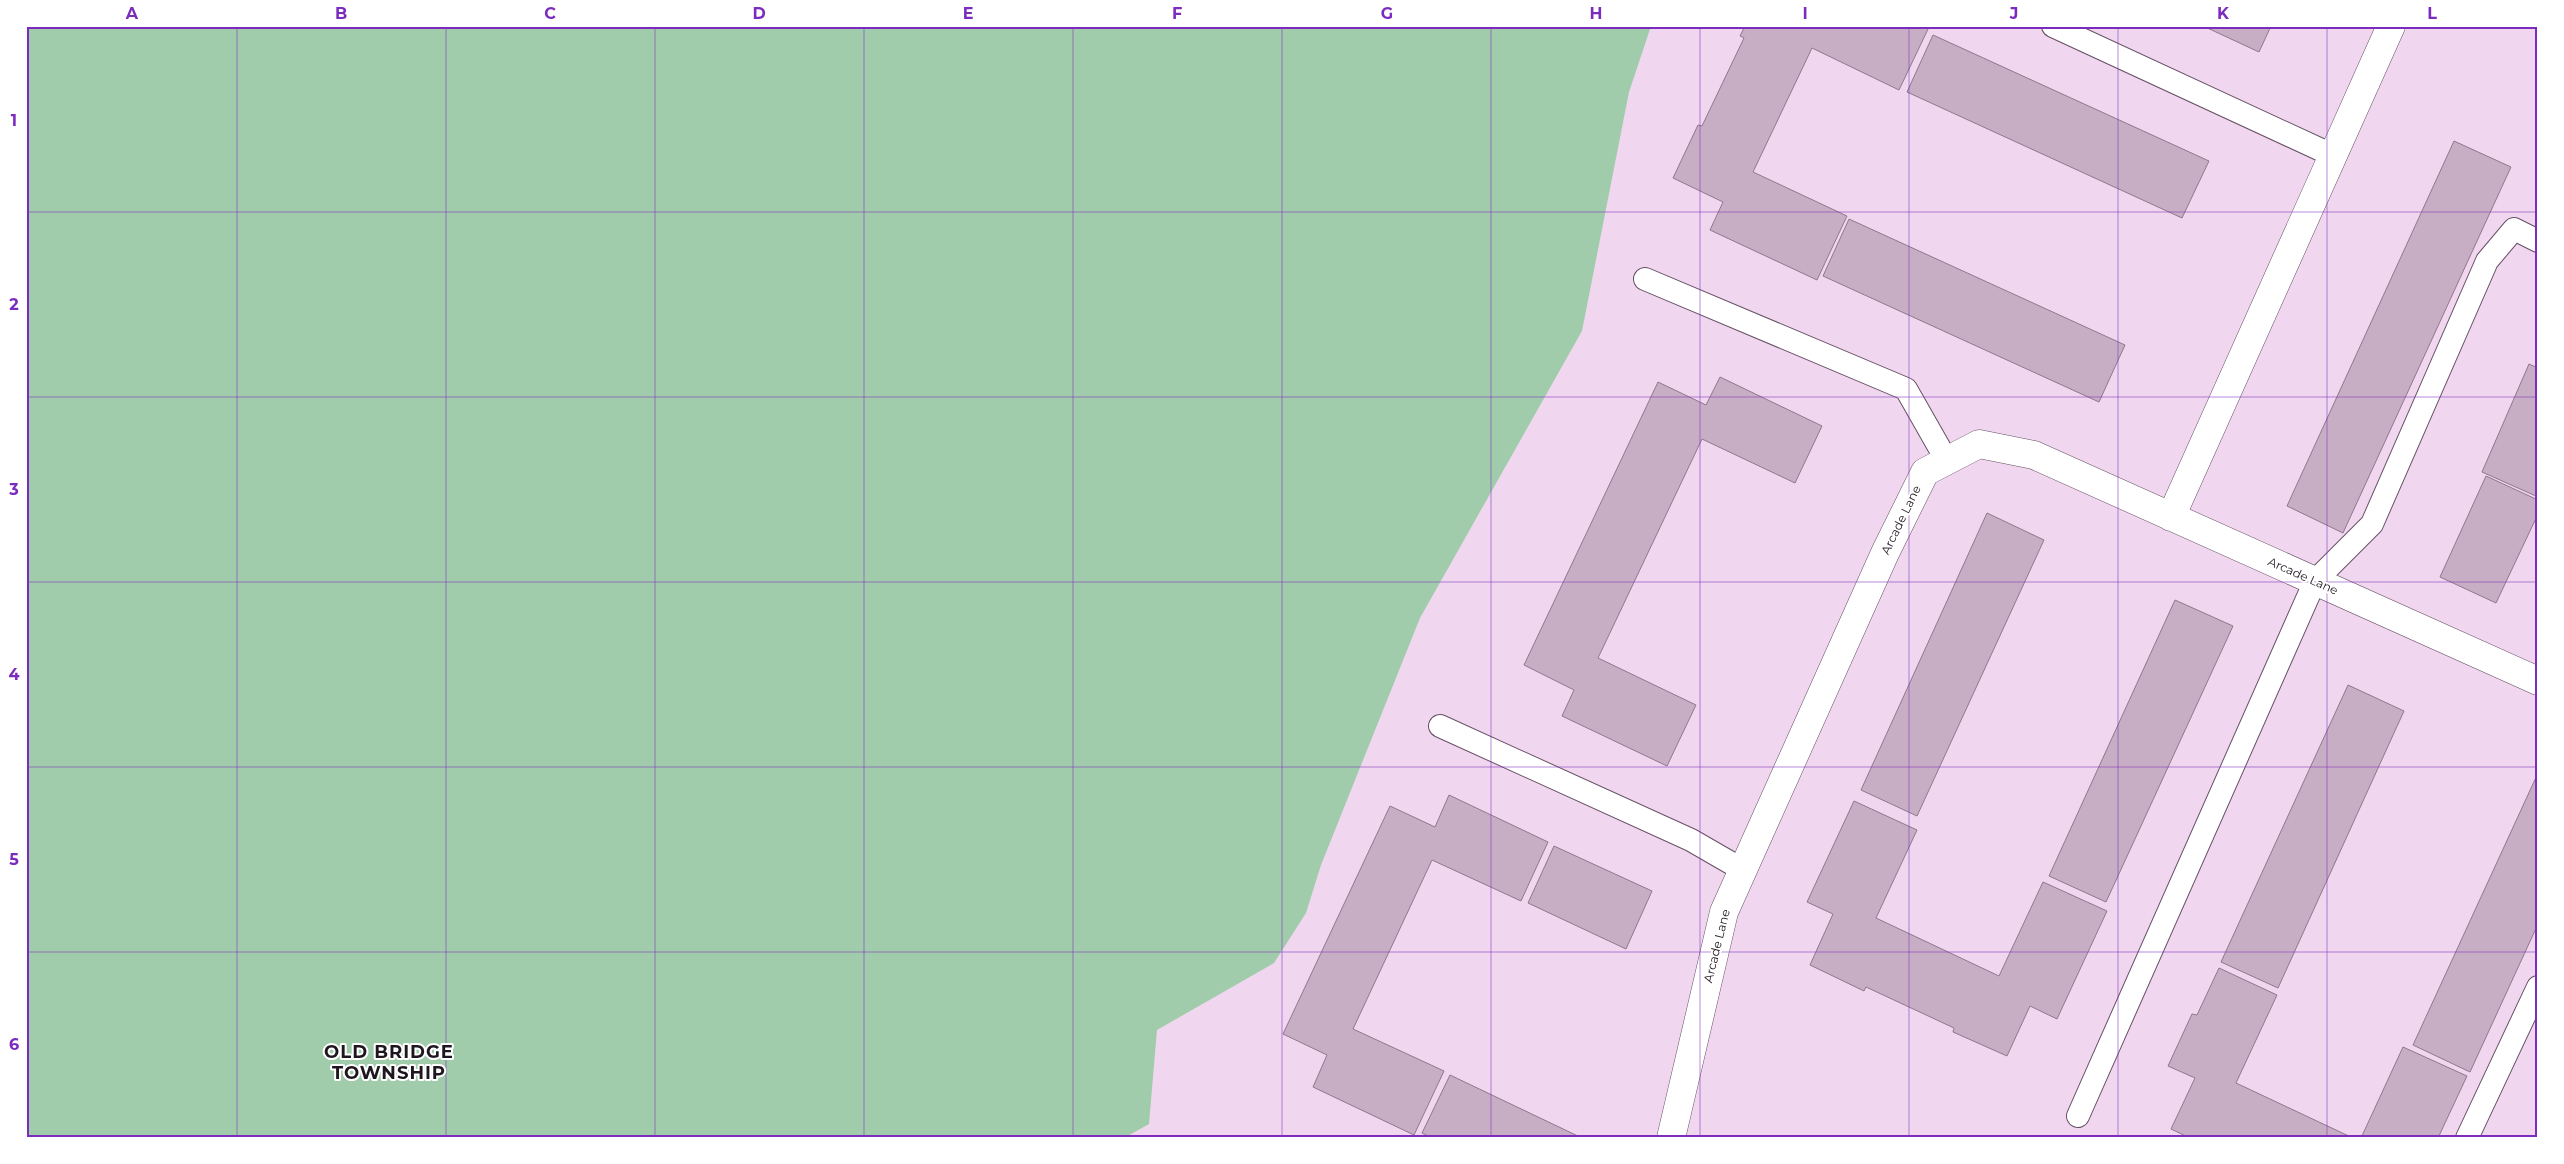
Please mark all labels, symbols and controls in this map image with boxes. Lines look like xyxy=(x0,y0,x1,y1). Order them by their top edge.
text: A xyxy=(125,4,139,23)
text: B xyxy=(335,4,347,23)
text: C xyxy=(544,4,556,23)
text: D xyxy=(752,4,766,23)
text: E xyxy=(963,4,973,23)
text: F xyxy=(1172,4,1182,23)
text: G xyxy=(1381,4,1393,23)
text: H xyxy=(1590,4,1602,23)
text: I xyxy=(1802,4,1808,23)
text: J xyxy=(2009,4,2018,23)
text: K xyxy=(2217,4,2230,23)
text: L xyxy=(2427,4,2437,23)
text: 1 xyxy=(11,111,17,130)
text: 2 xyxy=(9,295,19,314)
text: 3 xyxy=(8,480,19,499)
street label: Arcade Lane xyxy=(1877,483,1924,557)
street label: Arcade Lane xyxy=(2266,553,2341,598)
text: 4 xyxy=(8,665,20,684)
text: 5 xyxy=(9,850,19,869)
street label: Arcade Lane xyxy=(1700,908,1733,984)
text: 6 xyxy=(9,1035,19,1054)
district label: OLD BRIDGE TOWNSHIP xyxy=(324,1041,454,1084)

